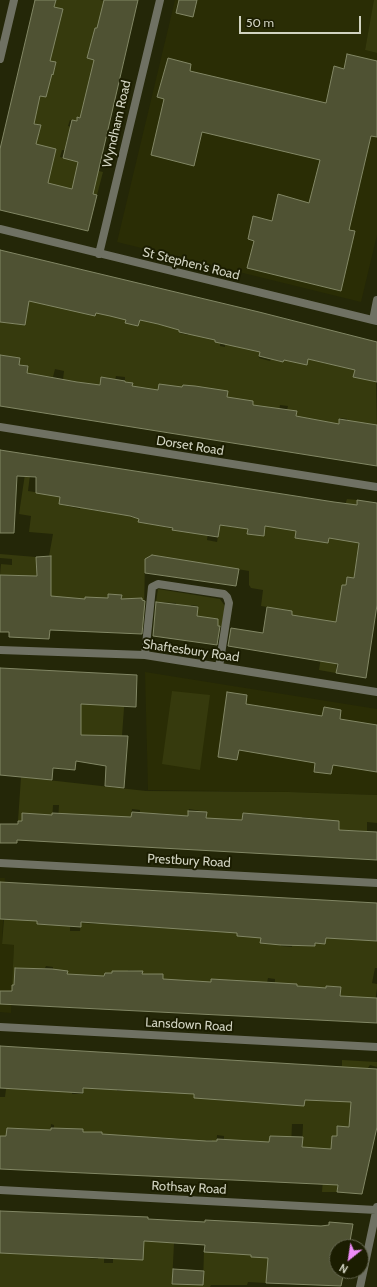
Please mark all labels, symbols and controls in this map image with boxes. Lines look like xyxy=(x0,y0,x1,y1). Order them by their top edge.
scale bar xyxy=(241,8,363,34)
text: 50 m xyxy=(246,15,274,30)
street label: Wyndham Road xyxy=(99,79,135,169)
street label: St Stephen's Road xyxy=(141,244,241,284)
street label: Dorset Road xyxy=(155,433,225,459)
street label: Shaftesbury Road xyxy=(142,637,240,665)
street label: Prestbury Road xyxy=(147,851,231,871)
street label: Lansdown Road xyxy=(145,1015,233,1035)
street label: Rothsay Road xyxy=(151,1178,227,1198)
north arrow xyxy=(329,1239,369,1279)
text: N xyxy=(337,1261,350,1277)

